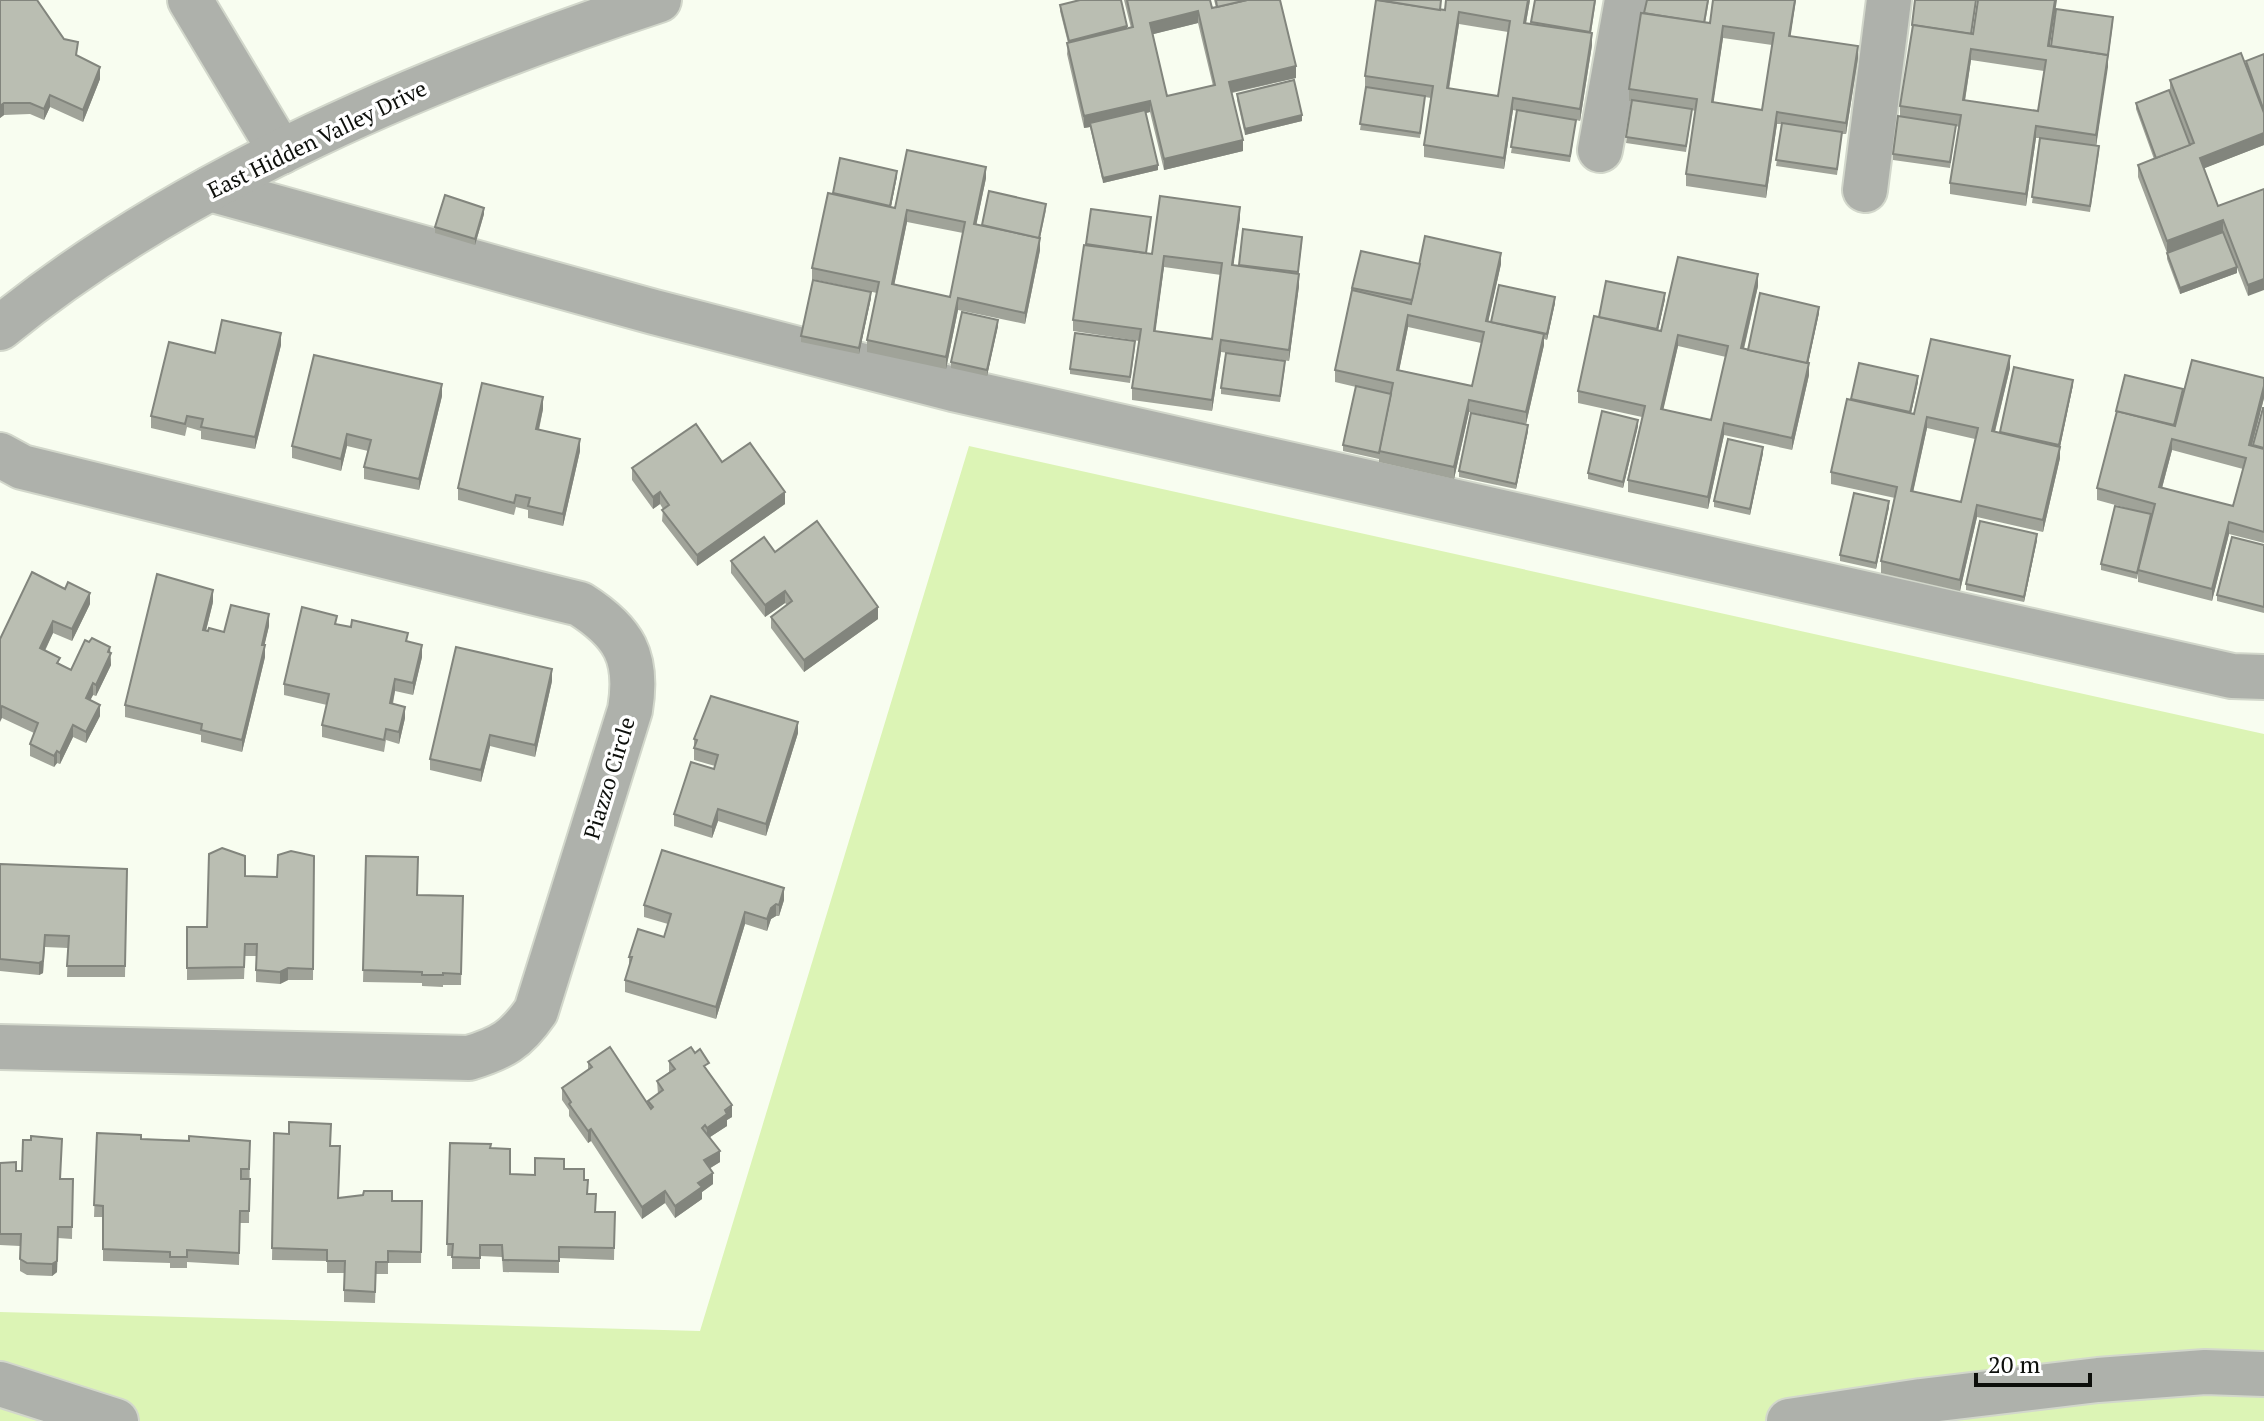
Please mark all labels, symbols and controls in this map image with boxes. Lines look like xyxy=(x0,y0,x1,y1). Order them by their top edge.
street label: East Hidden Valley Drive xyxy=(203,73,431,204)
street label: Piazzo Circle xyxy=(576,713,641,842)
scale bar xyxy=(1976,1337,2090,1387)
text: 20 m xyxy=(1988,1348,2040,1380)

